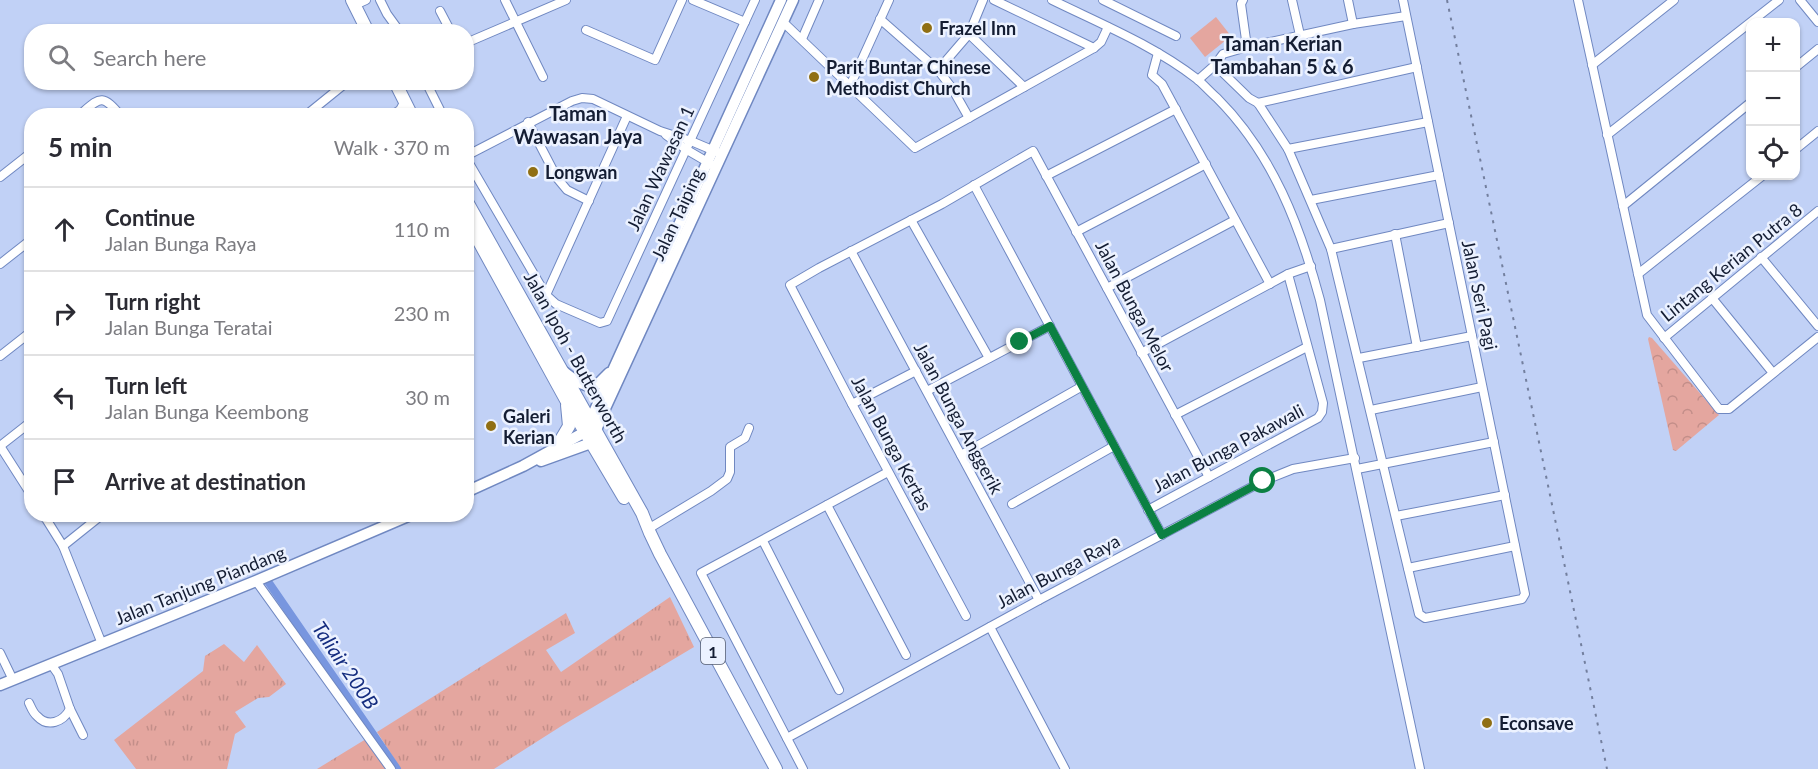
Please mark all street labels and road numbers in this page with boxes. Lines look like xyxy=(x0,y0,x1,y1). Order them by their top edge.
street label: Jalan Wawasan 1 xyxy=(621,102,699,234)
street label: Jalan Taiping xyxy=(646,164,708,264)
street label: Lintang Kerian Putra 8 xyxy=(1656,198,1806,326)
street label: Jalan Bunga Melor xyxy=(1091,237,1179,376)
street label: Jalan Seri Pagi xyxy=(1458,238,1502,352)
street label: Jalan Ipoh - Butterworth xyxy=(520,268,632,446)
street label: Jalan Bunga Anggerik xyxy=(910,339,1009,498)
street label: Jalan Bunga Kertas xyxy=(847,372,937,514)
street label: Jalan Bunga Pakawali xyxy=(1149,399,1307,497)
street label: Jalan Bunga Raya xyxy=(993,529,1123,613)
street label: Jalan Tanjung Piandang xyxy=(112,541,288,629)
road number: 1 xyxy=(701,638,725,664)

